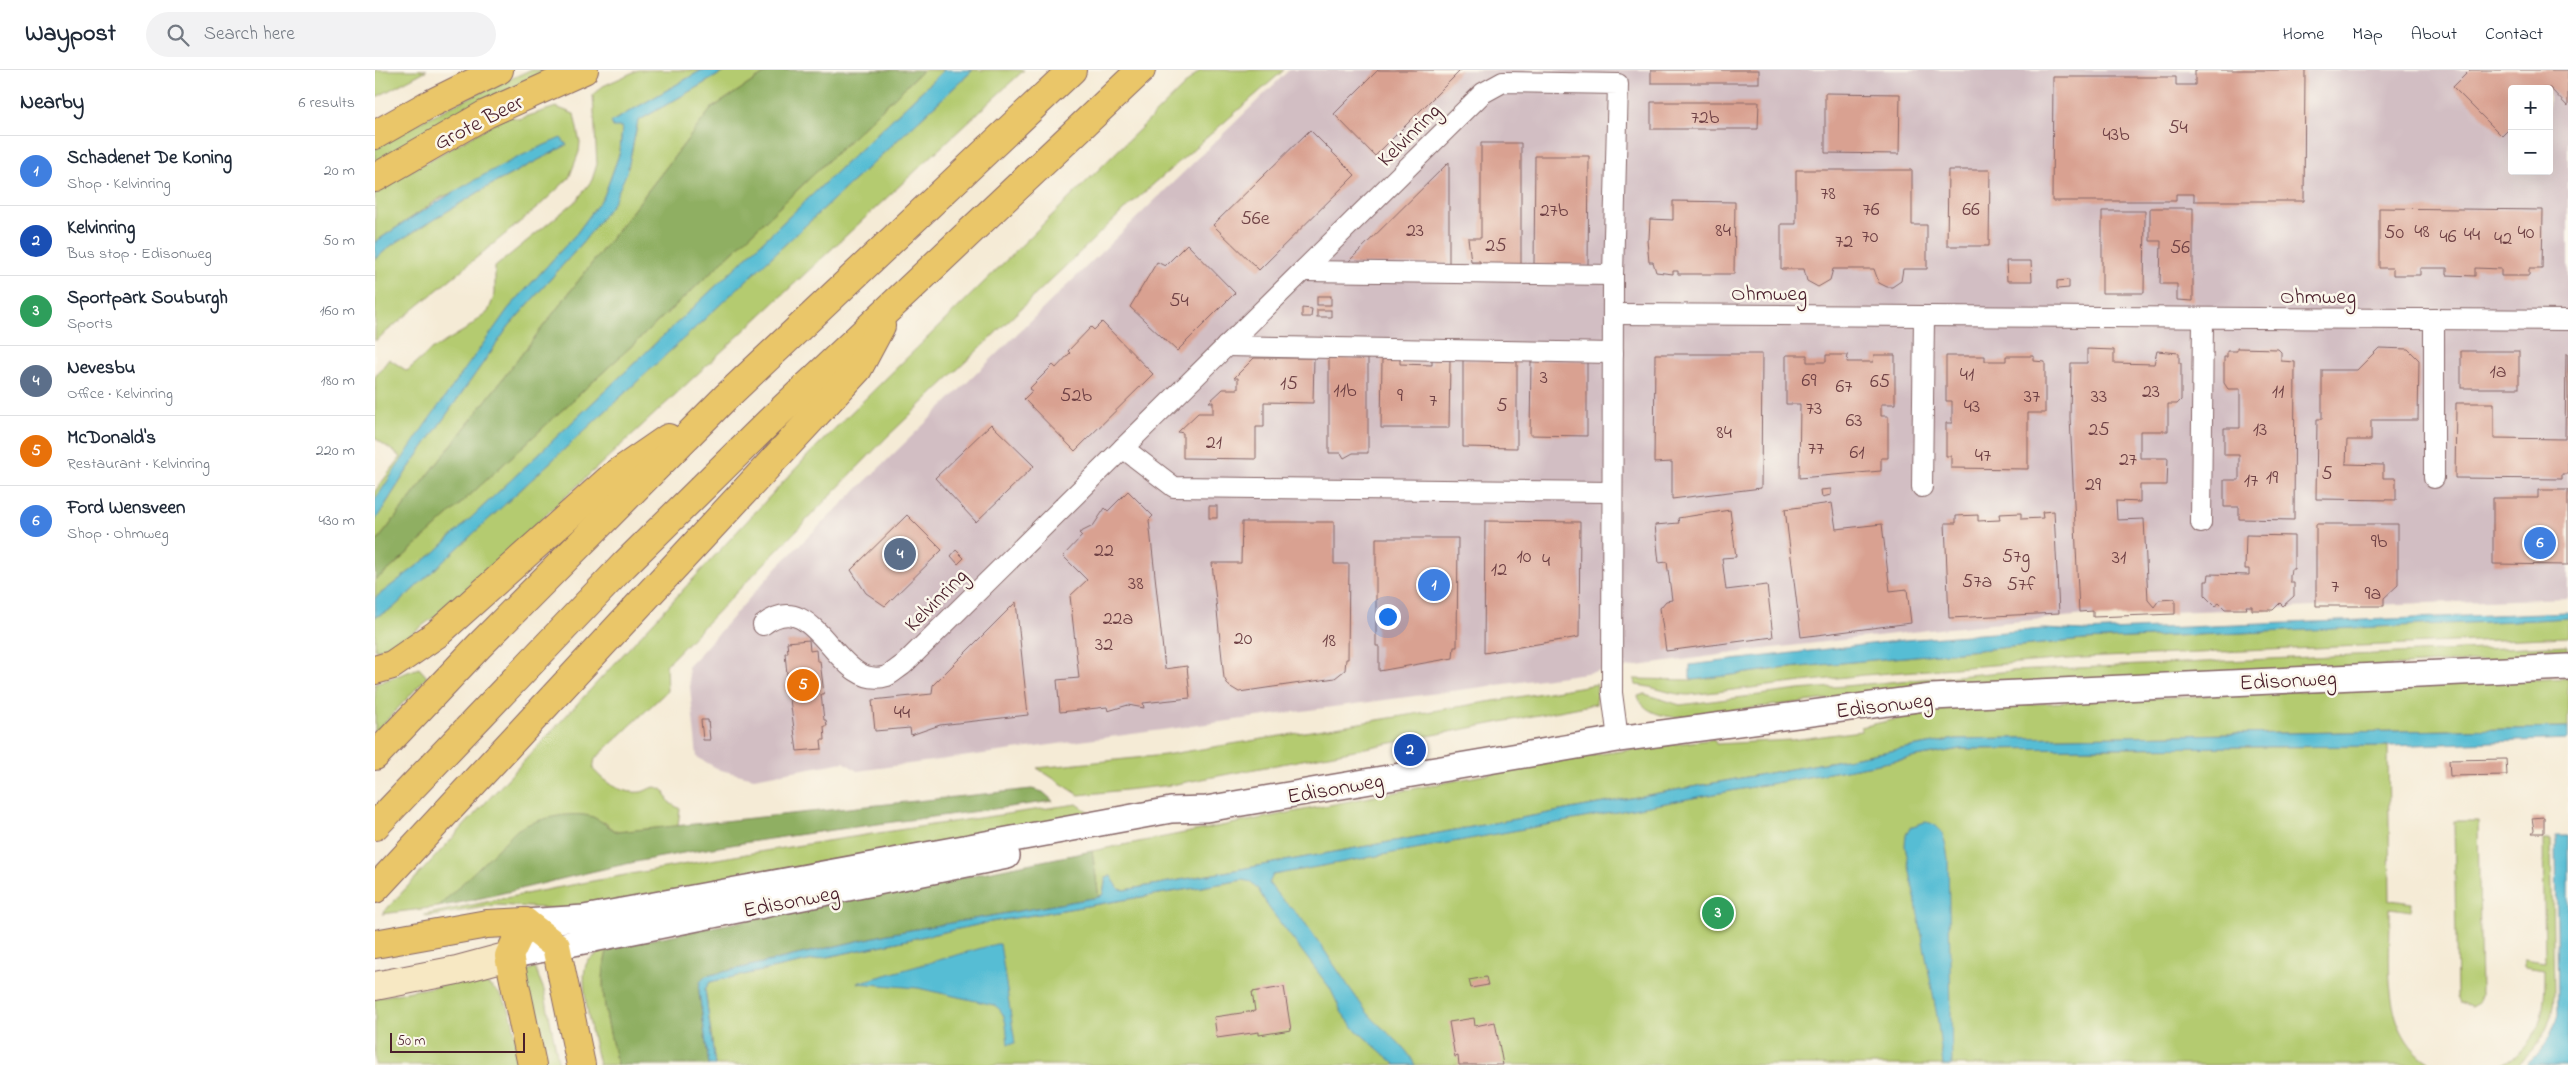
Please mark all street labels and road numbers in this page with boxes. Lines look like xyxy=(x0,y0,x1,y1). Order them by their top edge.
street label: Grote Beer xyxy=(429,88,530,160)
street label: Kelvinring xyxy=(1371,97,1450,176)
street label: Ohmweg xyxy=(1731,279,1807,312)
street label: Ohmweg xyxy=(2280,282,2356,315)
street label: Kelvinring xyxy=(898,562,977,641)
street label: Edisonweg xyxy=(2239,663,2338,702)
street label: Edisonweg xyxy=(1834,685,1935,730)
street label: Edisonweg xyxy=(1285,766,1386,815)
street label: Edisonweg xyxy=(741,878,843,929)

